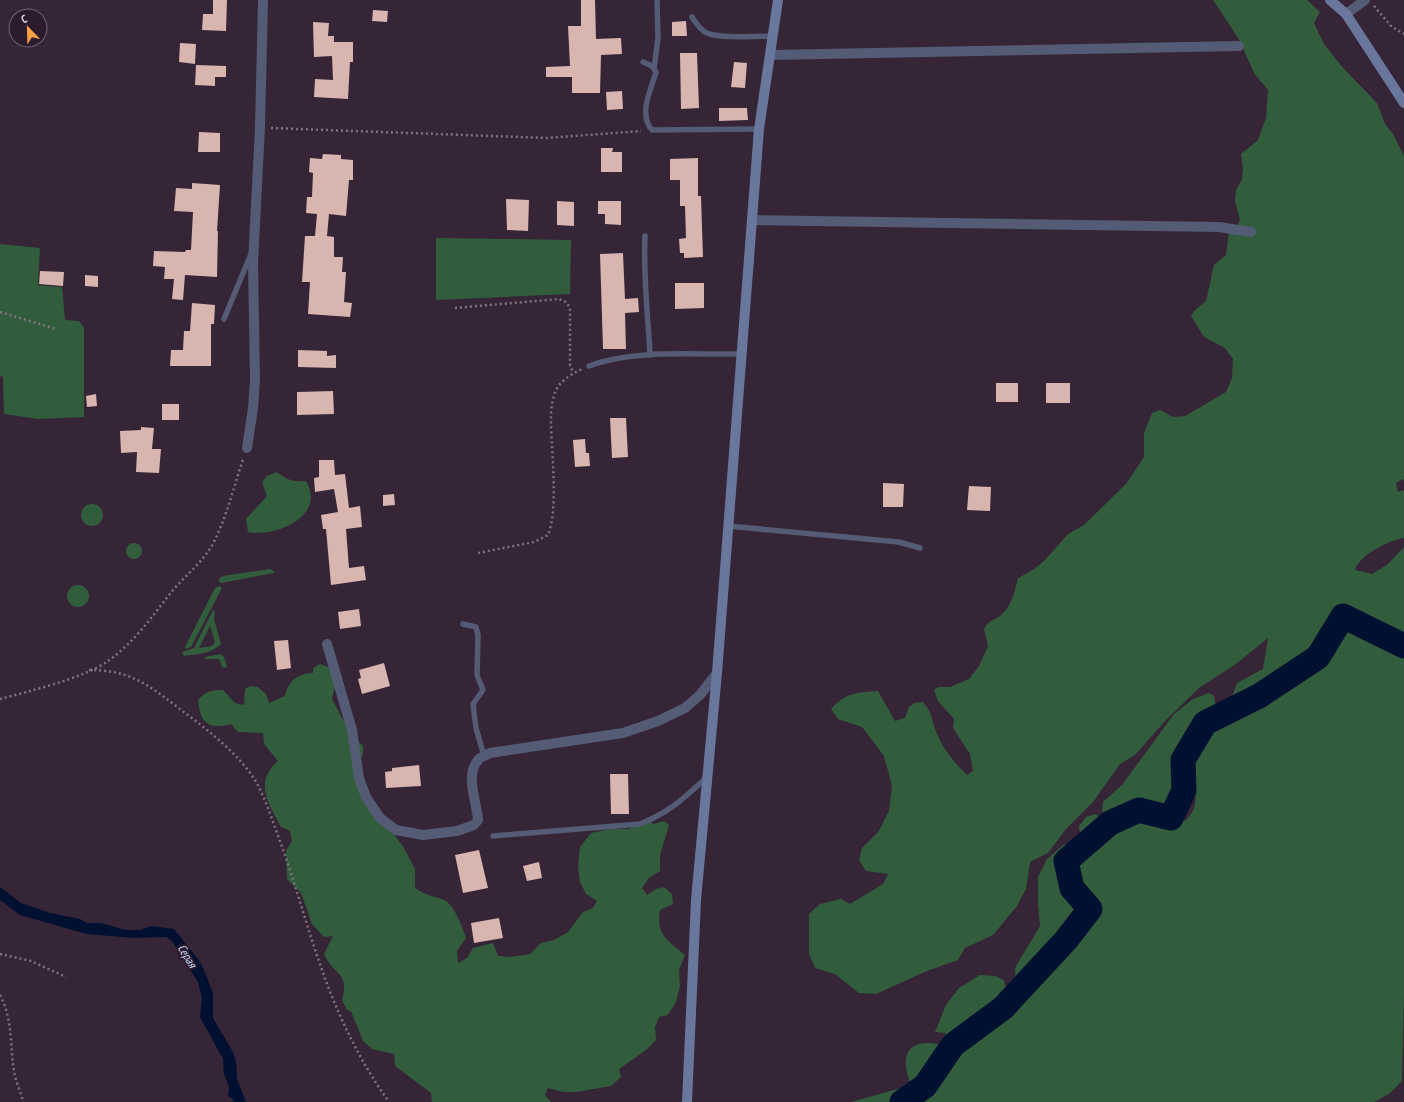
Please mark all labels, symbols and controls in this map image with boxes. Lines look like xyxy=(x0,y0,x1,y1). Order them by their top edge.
north arrow xyxy=(8,8,48,48)
text: С xyxy=(19,11,29,26)
water label: Серая xyxy=(175,941,201,971)

